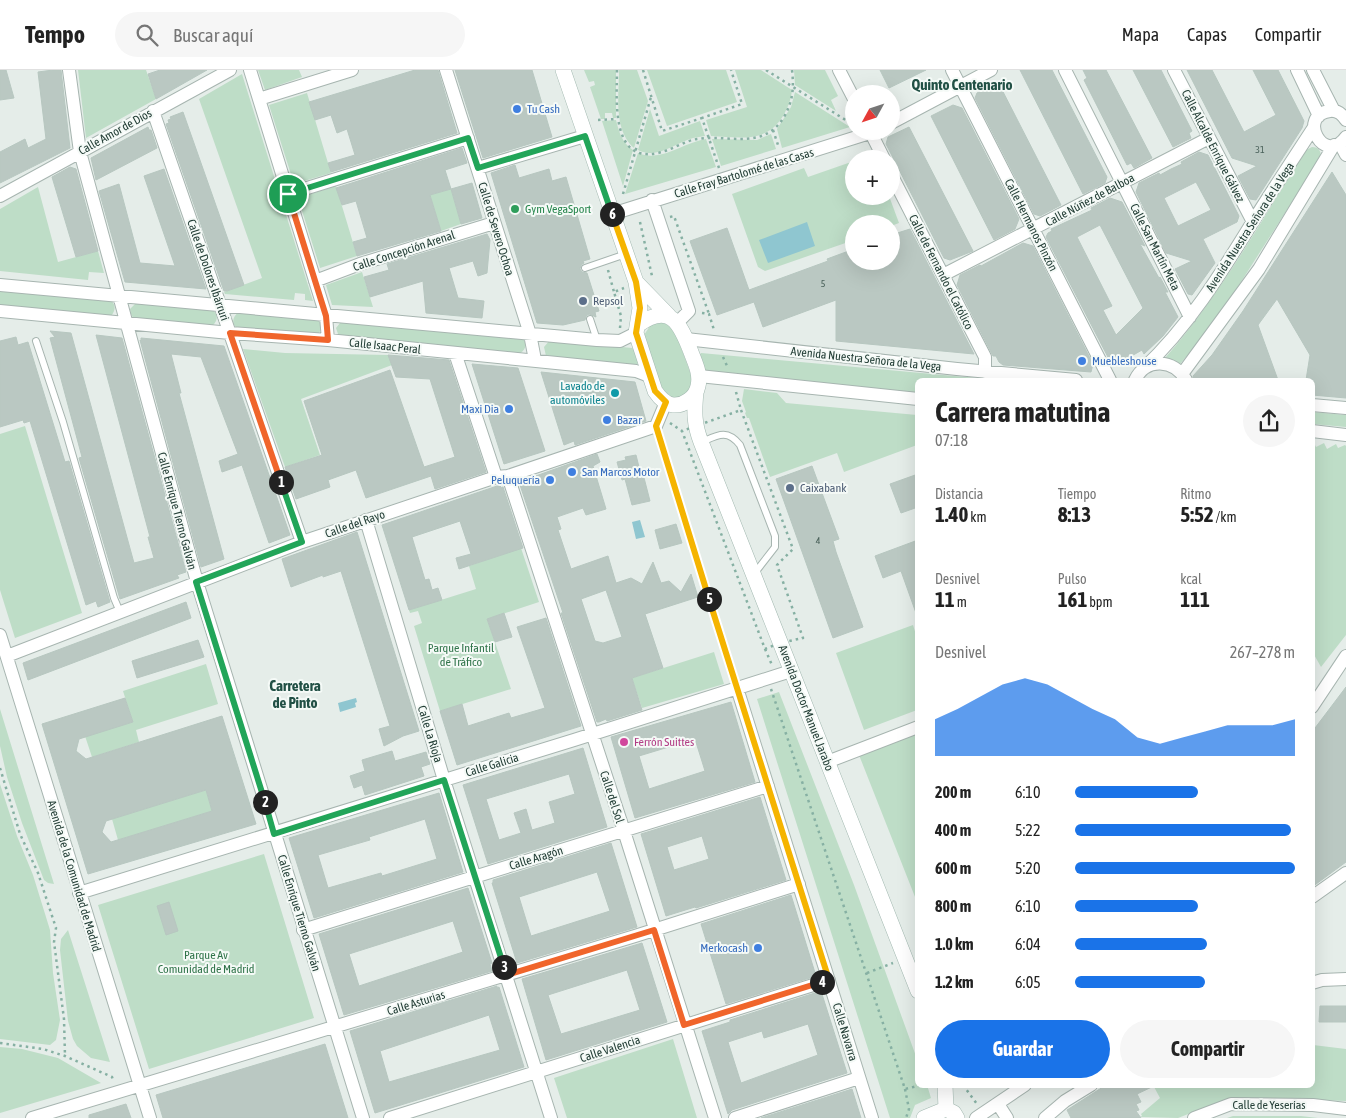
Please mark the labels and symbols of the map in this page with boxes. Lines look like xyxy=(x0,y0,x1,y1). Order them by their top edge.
district label: Quinto Centenario xyxy=(912,76,1013,93)
north arrow xyxy=(845,85,900,140)
street label: Calle Alcalde Enrique Gálvez xyxy=(1178,87,1248,205)
place label: Tu Cash xyxy=(527,102,560,116)
marker: Tu Cash xyxy=(511,103,523,115)
street label: Calle Amor de Dios xyxy=(76,106,154,158)
house number: 31 xyxy=(1255,144,1265,155)
street label: Calle Fray Bartolomé de las Casas xyxy=(673,145,815,201)
street label: Avenida Nuestra Señora de la Vega xyxy=(1203,160,1297,294)
street label: Calle Núñez de Balboa xyxy=(1043,171,1137,229)
pin xyxy=(267,173,309,215)
street label: Calle Hermanos Pinzón xyxy=(1002,177,1060,273)
street label: Calle de Severo Ochoa xyxy=(475,181,517,277)
street label: Calle San Martín Meta xyxy=(1127,201,1183,293)
place label: Gym VegaSport xyxy=(525,202,592,216)
pin: 6 xyxy=(600,202,624,226)
marker: Gym VegaSport xyxy=(509,203,521,215)
street label: Calle de Fernando el Católico xyxy=(906,212,976,332)
street label: Calle de Dolores Ibárruri xyxy=(184,217,232,323)
street label: Calle Concepción Arenal xyxy=(351,228,458,274)
house number: 5 xyxy=(821,278,826,289)
place label: Repsol xyxy=(593,294,624,308)
marker: Repsol xyxy=(577,295,589,307)
street label: Calle Isaac Peral xyxy=(348,335,422,357)
street label: Avenida Nuestra Señora de la Vega xyxy=(790,344,942,374)
place label: Muebleshouse xyxy=(1092,354,1157,368)
marker: Muebleshouse xyxy=(1076,355,1088,367)
place label: Lavado de automóviles xyxy=(550,379,605,407)
marker: Lavado de automóviles xyxy=(609,387,621,399)
place label: Maxi Dia xyxy=(461,402,499,416)
marker: Maxi Dia xyxy=(503,403,515,415)
place label: Bazar xyxy=(617,413,642,427)
marker: Bazar xyxy=(601,414,613,426)
street label: Calle Enrique Tierno Galván xyxy=(155,451,199,571)
place label: San Marcos Motor xyxy=(582,465,660,479)
marker: San Marcos Motor xyxy=(566,466,578,478)
pin: 1 xyxy=(268,470,294,494)
place label: Peluquería xyxy=(491,473,540,487)
marker: Peluquería xyxy=(544,474,556,486)
place label: Caixabank xyxy=(800,481,847,495)
marker: Caixabank xyxy=(784,482,796,494)
street label: Calle del Rayo xyxy=(323,507,387,541)
house number: 4 xyxy=(816,535,821,546)
pin: 5 xyxy=(696,586,722,612)
park label: Parque Infantil de Tráfico xyxy=(428,641,495,669)
street label: Avenida Doctor Manuel Jarabo xyxy=(775,643,837,773)
district label: Carretera de Pinto xyxy=(269,677,321,711)
street label: Calle La Rioja xyxy=(415,704,445,764)
place label: Ferrón Suittes xyxy=(634,735,694,749)
marker: Ferrón Suittes xyxy=(618,736,630,748)
street label: Calle Galicia xyxy=(464,750,520,780)
street label: Calle del Sol xyxy=(597,769,627,826)
pin: 2 xyxy=(252,790,278,814)
street label: Avenida de la Comunidad de Madrid xyxy=(44,799,104,953)
street label: Calle Aragón xyxy=(507,843,565,873)
street label: Calle Enrique Tierno Galván xyxy=(275,853,323,973)
place label: Merkocash xyxy=(700,941,748,955)
marker: Merkocash xyxy=(752,942,764,954)
park label: Parque Av Comunidad de Madrid xyxy=(158,948,254,976)
pin: 3 xyxy=(492,954,516,980)
pin: 4 xyxy=(810,970,834,994)
street label: Calle Asturias xyxy=(385,988,447,1018)
street label: Calle Navarra xyxy=(830,1001,860,1063)
street label: Calle Valencia xyxy=(578,1033,642,1065)
street label: Calle de Yeserías xyxy=(1233,1098,1305,1112)

